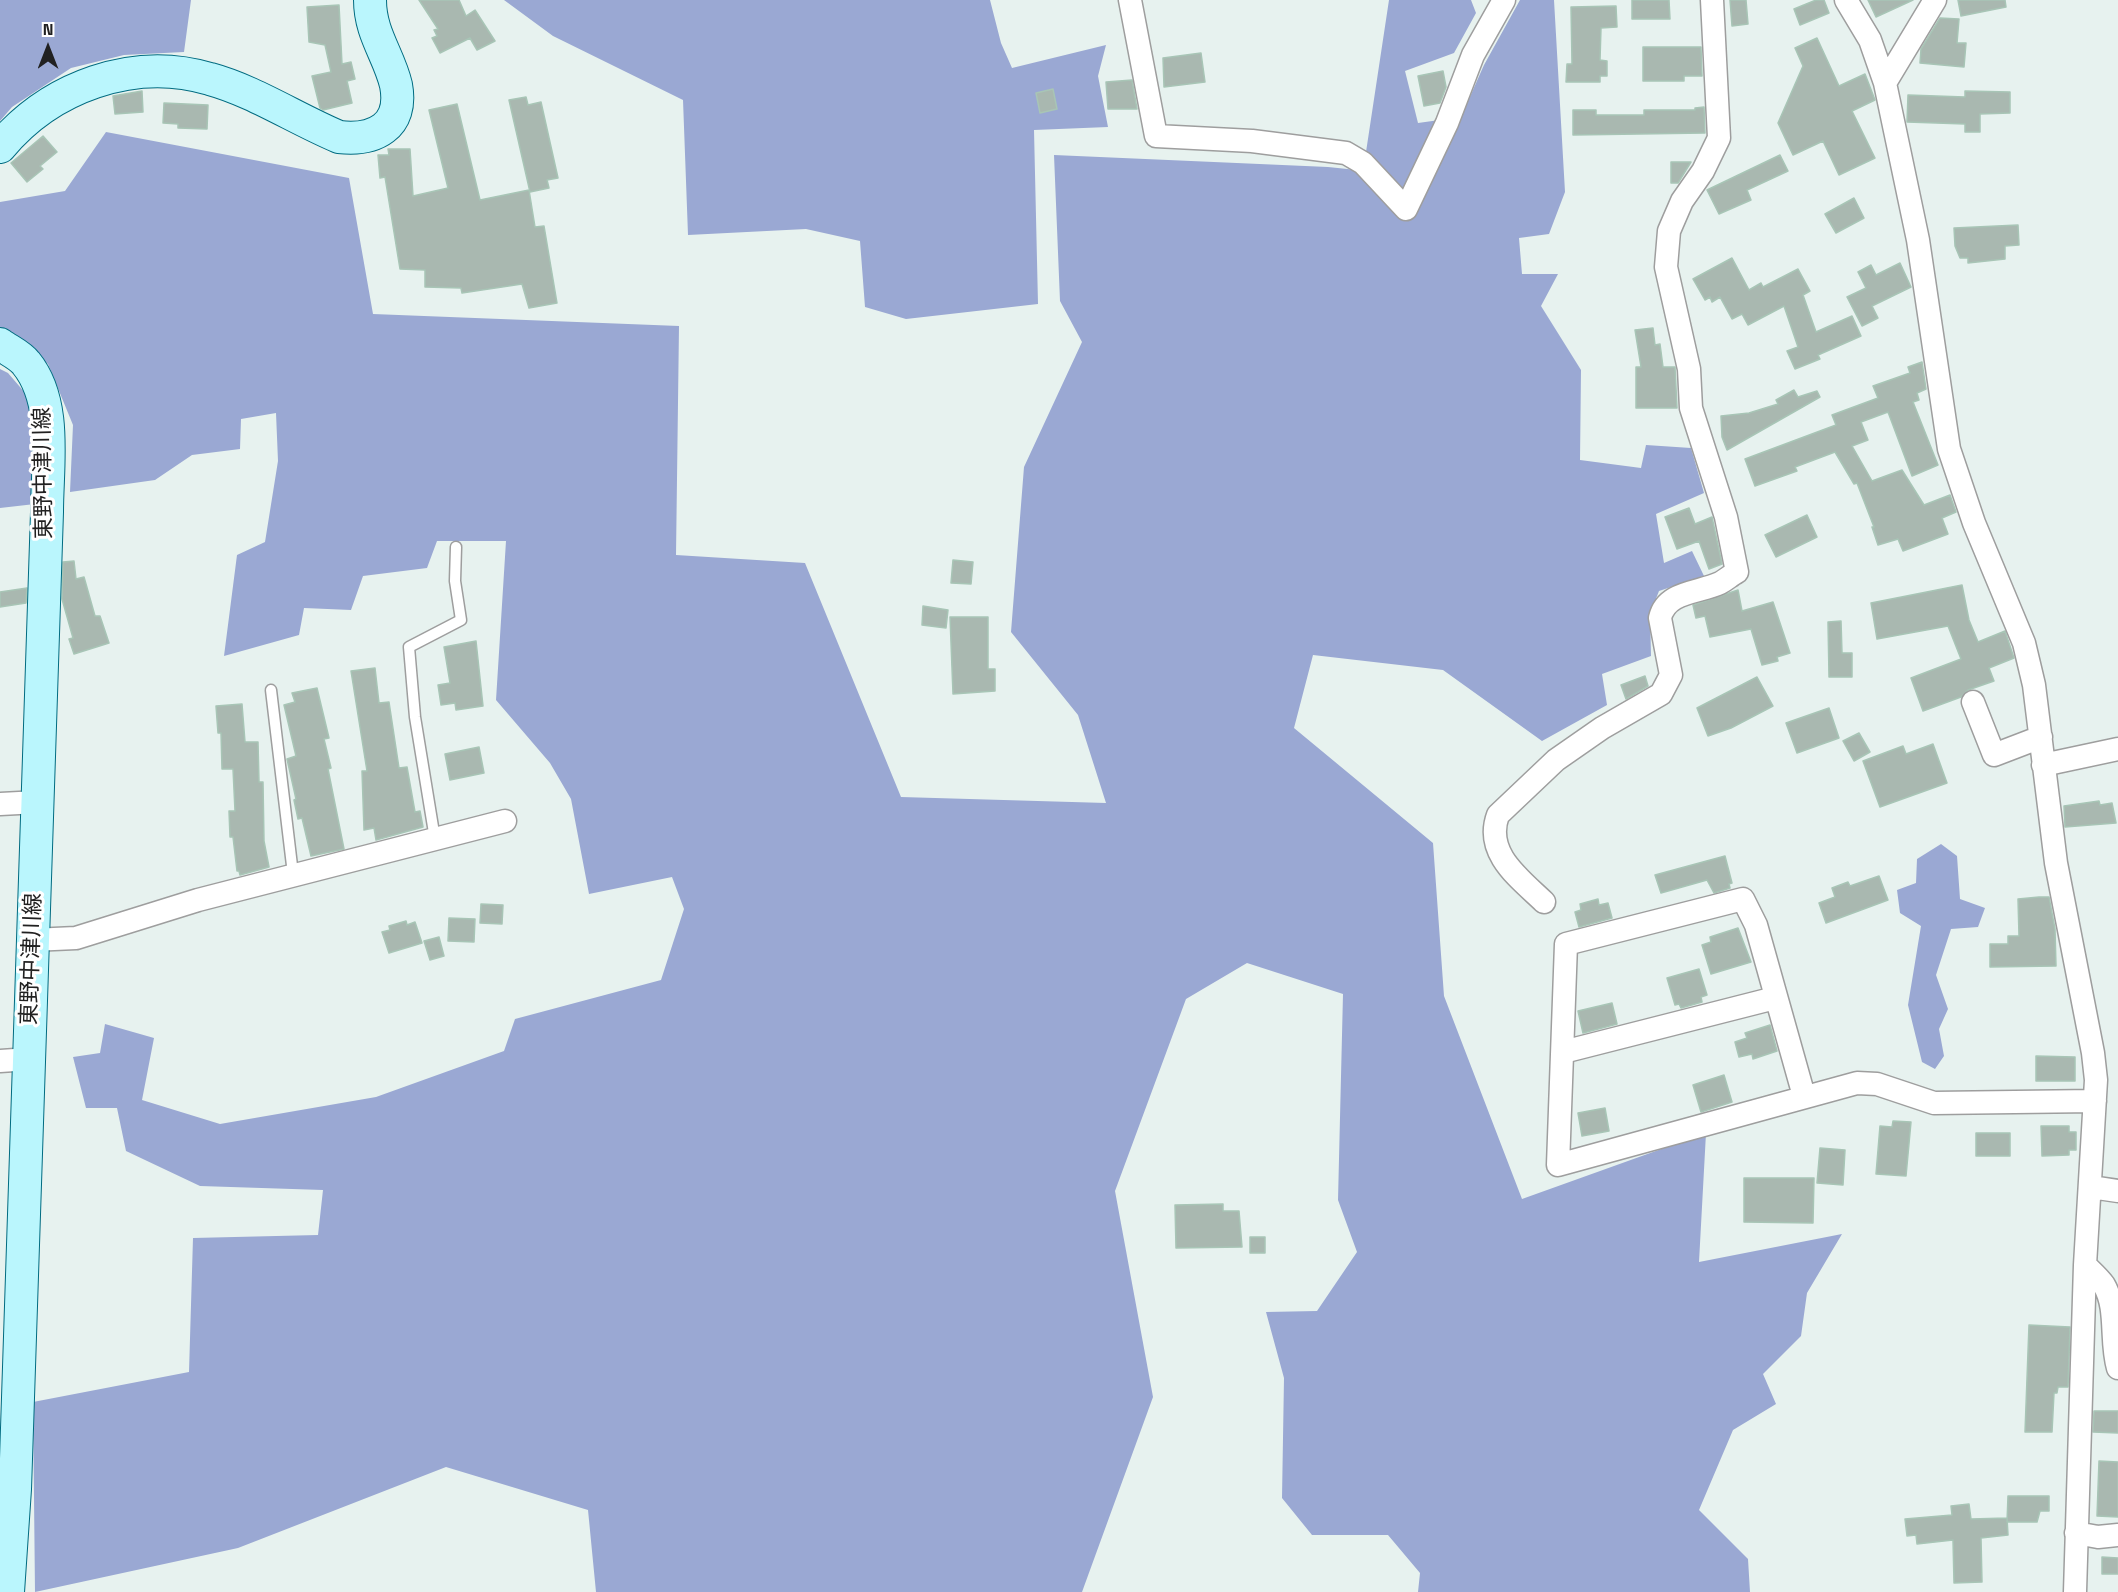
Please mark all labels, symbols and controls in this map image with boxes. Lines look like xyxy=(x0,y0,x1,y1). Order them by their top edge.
north arrow xyxy=(18,18,78,78)
text: N xyxy=(43,19,53,40)
street label: 東野中津川線 xyxy=(30,407,58,539)
street label: 東野中津川線 xyxy=(17,893,47,1025)

